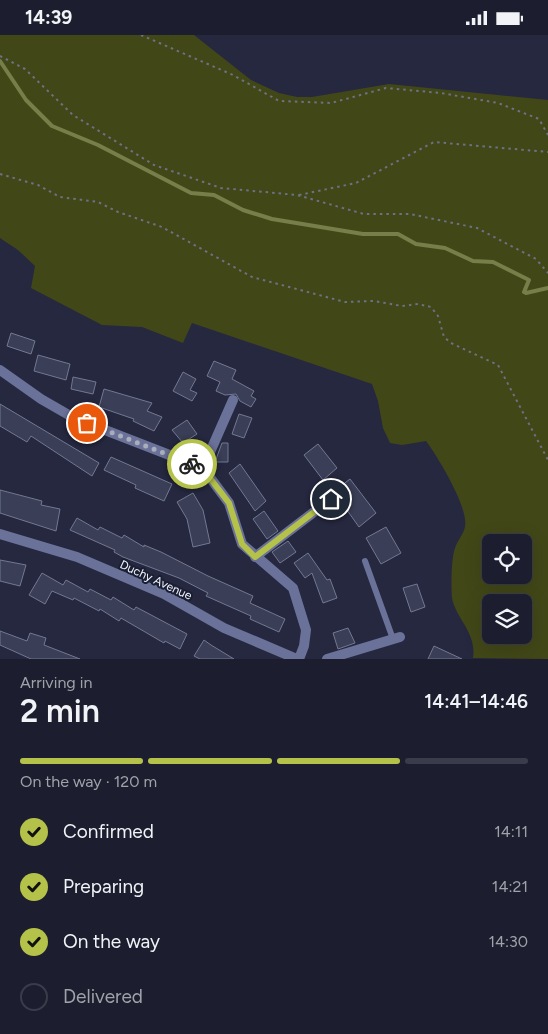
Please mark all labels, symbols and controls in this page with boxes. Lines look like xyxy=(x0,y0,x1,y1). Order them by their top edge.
text: 14:39 xyxy=(25,6,72,29)
pin xyxy=(66,402,108,444)
icon: bag xyxy=(73,409,101,437)
courier xyxy=(167,439,217,489)
icon: bike xyxy=(178,450,206,478)
pin xyxy=(310,478,352,520)
icon: home xyxy=(317,485,345,513)
map controls xyxy=(482,534,532,644)
button: locate xyxy=(482,534,532,584)
street label: Duchy Avenue xyxy=(118,557,195,603)
button: layers xyxy=(482,594,532,644)
text: Arriving in xyxy=(20,673,92,692)
text: 14:41–14:46 xyxy=(424,690,528,713)
text: 2 min xyxy=(20,692,100,730)
text: On the way · 120 m xyxy=(20,772,157,791)
icon: check xyxy=(20,818,48,846)
text: Confirmed xyxy=(63,820,154,843)
text: 14:11 xyxy=(494,822,528,841)
icon: check xyxy=(20,873,48,901)
text: Preparing xyxy=(63,875,144,898)
text: 14:21 xyxy=(492,877,528,896)
icon: check xyxy=(20,928,48,956)
text: On the way xyxy=(63,930,160,953)
text: 14:30 xyxy=(488,932,528,951)
text: Delivered xyxy=(63,985,143,1008)

